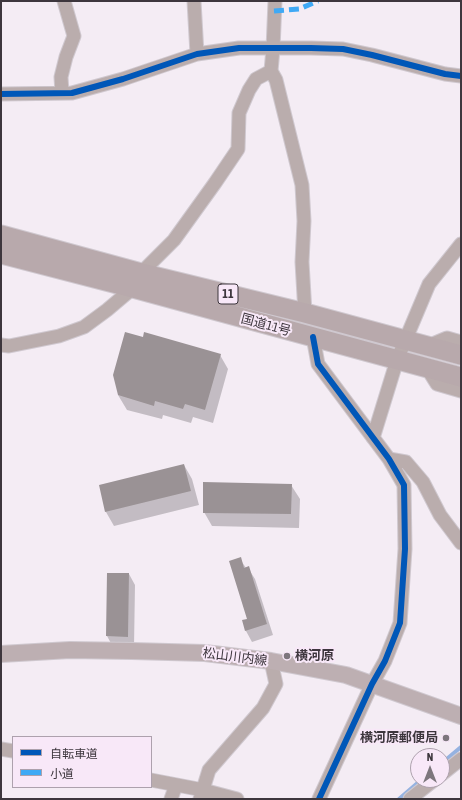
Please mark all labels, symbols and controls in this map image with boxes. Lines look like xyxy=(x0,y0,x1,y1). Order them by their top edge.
road number: 11 xyxy=(218,284,238,304)
street label: 国道11号 xyxy=(239,311,293,339)
street label: 松山川内線 xyxy=(202,645,268,669)
place label: 横河原 xyxy=(295,648,334,664)
marker: 横河原 xyxy=(282,651,292,661)
place label: 横河原郵便局 xyxy=(360,730,438,746)
marker: 横河原郵便局 xyxy=(441,733,451,743)
legend xyxy=(12,736,152,788)
text: 自転車道 xyxy=(50,747,98,761)
north arrow xyxy=(410,748,450,788)
text: N xyxy=(427,751,433,763)
text: 小道 xyxy=(50,767,74,781)

